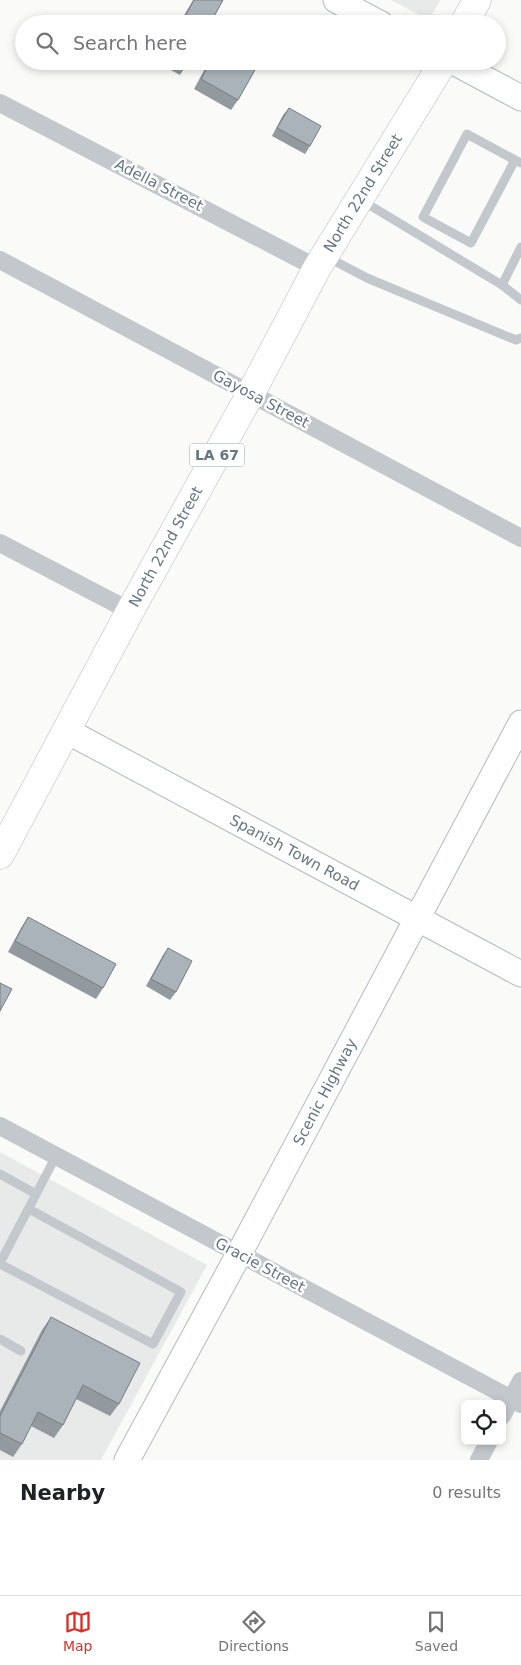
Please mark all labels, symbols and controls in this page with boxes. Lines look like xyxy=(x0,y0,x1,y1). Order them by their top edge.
search box xyxy=(15,15,506,70)
icon: search xyxy=(33,29,61,57)
text: Search here xyxy=(73,32,187,54)
street label: North 22nd Street xyxy=(320,131,406,256)
street label: Adella Street xyxy=(112,155,206,215)
street label: Gayosa Street xyxy=(210,366,312,432)
road number: LA 67 xyxy=(190,444,244,466)
street label: North 22nd Street xyxy=(125,483,206,610)
street label: Spanish Town Road xyxy=(227,811,362,895)
street label: Scenic Highway xyxy=(289,1035,361,1149)
street label: Gracie Street xyxy=(212,1234,308,1296)
map controls xyxy=(461,1400,506,1445)
button: locate xyxy=(461,1400,506,1445)
text: Nearby xyxy=(20,1481,105,1505)
text: 0 results xyxy=(432,1483,501,1502)
tab: Map xyxy=(63,1608,92,1654)
tab: Directions xyxy=(218,1608,289,1654)
tab: Saved xyxy=(415,1608,458,1654)

